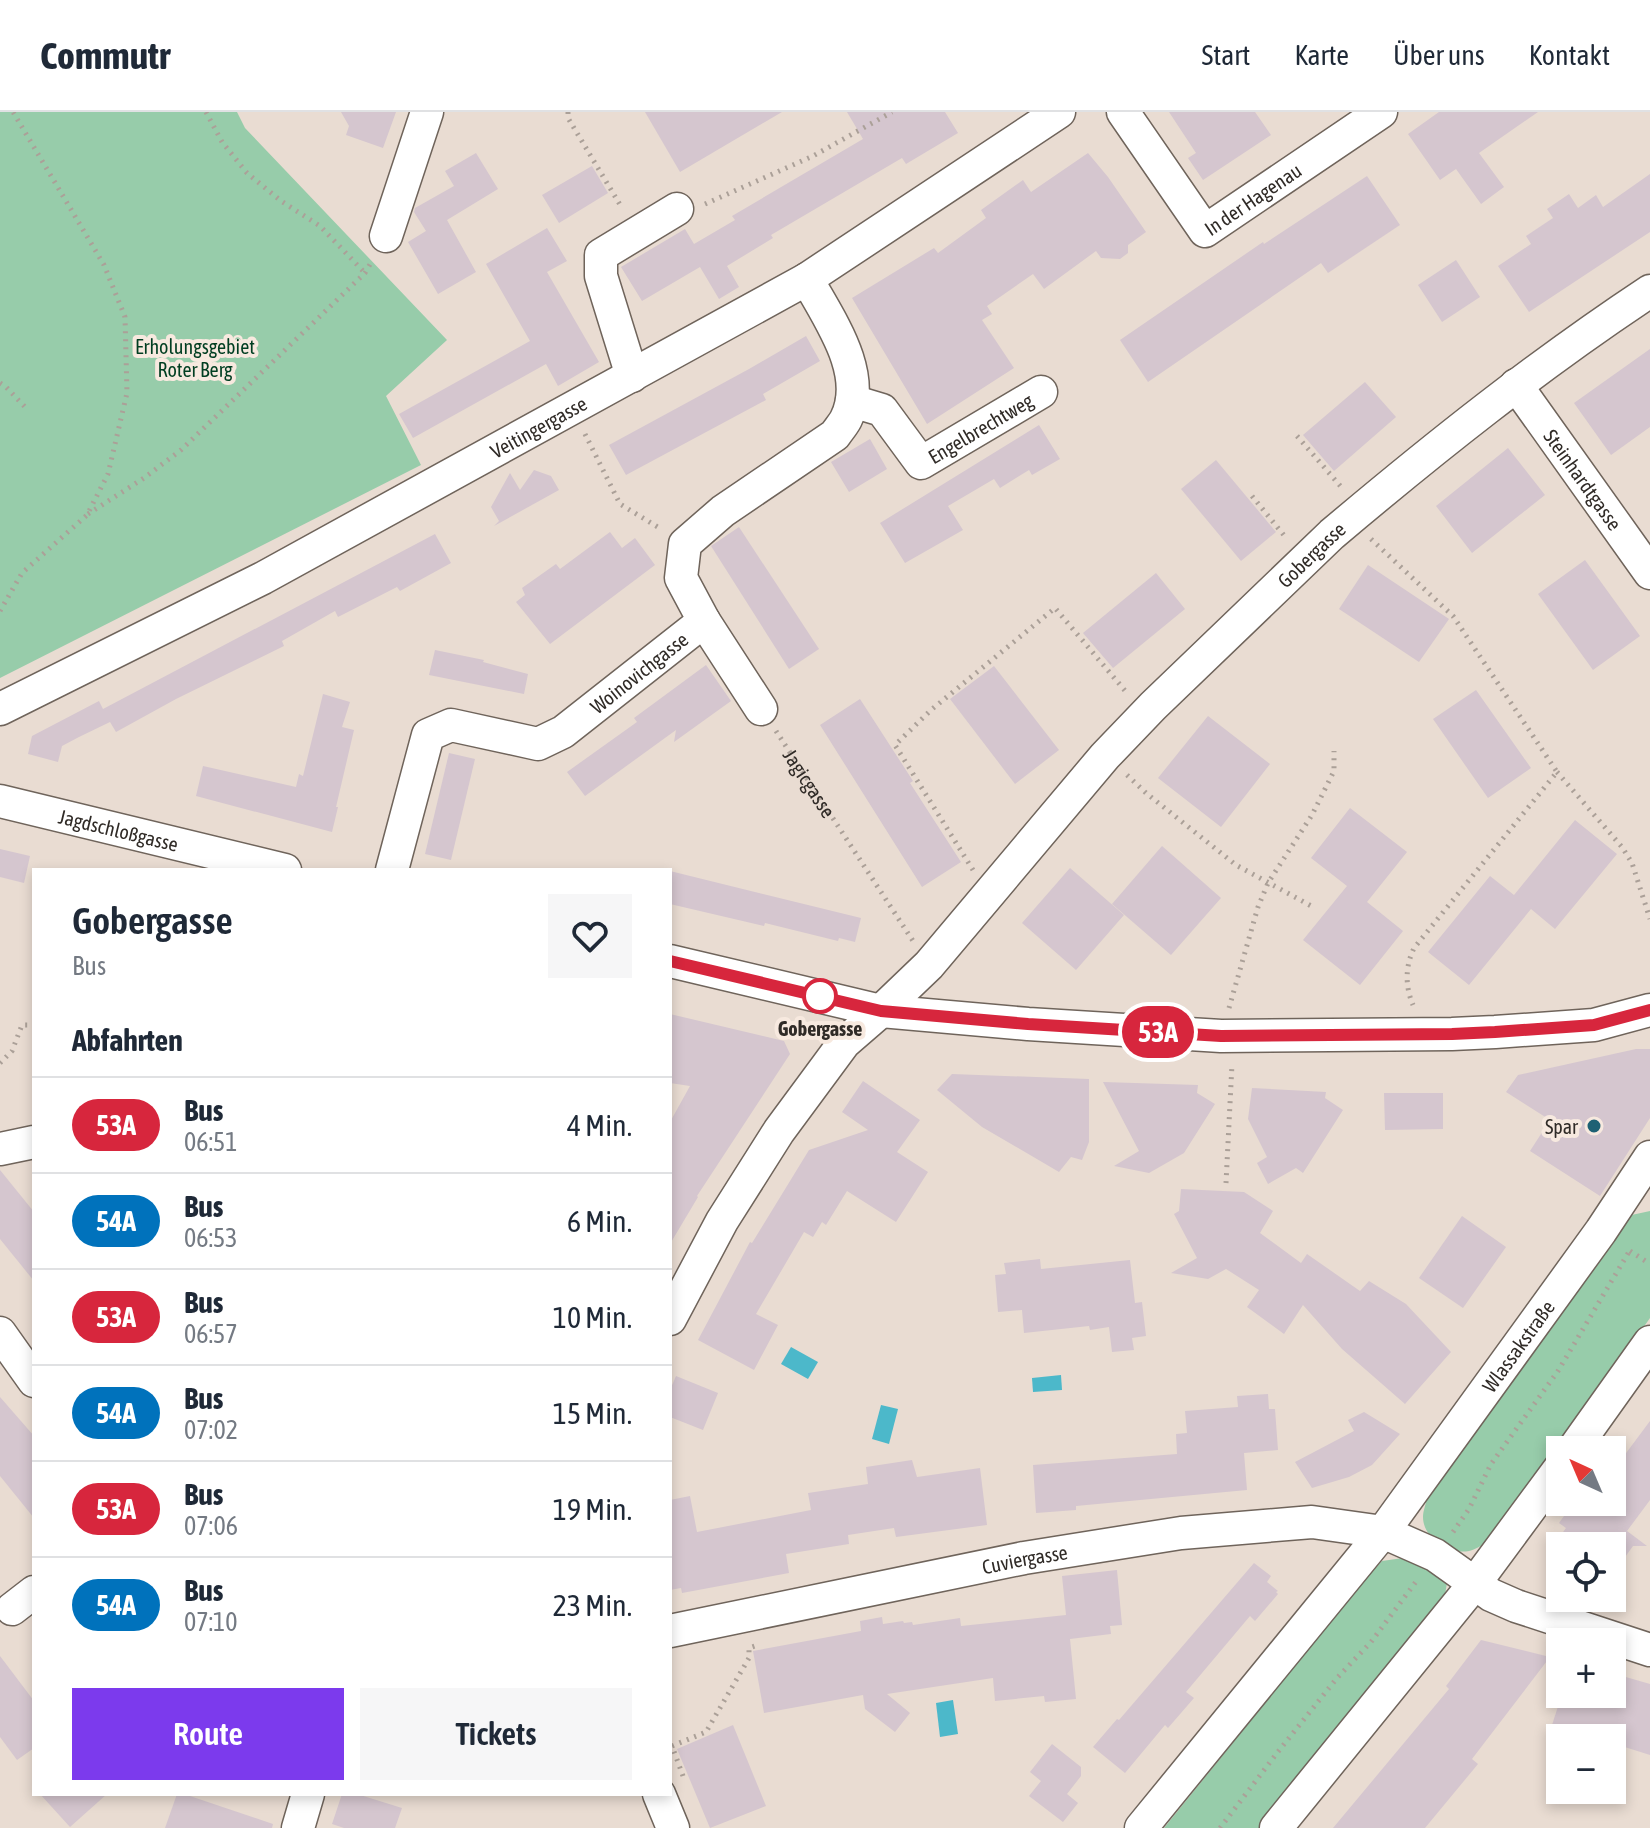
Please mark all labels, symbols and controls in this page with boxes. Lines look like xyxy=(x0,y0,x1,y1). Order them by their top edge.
text: Commutr xyxy=(40,34,170,77)
text: Start xyxy=(1201,39,1250,71)
text: Karte xyxy=(1294,39,1349,71)
text: Über uns xyxy=(1393,39,1485,71)
text: Kontakt xyxy=(1529,39,1610,71)
street label: In der Hagenau xyxy=(1200,158,1305,240)
park label: Erholungsgebiet Roter Berg xyxy=(135,335,255,381)
street label: Engelbrechtweg xyxy=(924,388,1037,468)
street label: Veitingergasse xyxy=(486,391,590,462)
street label: Steinhardtgasse xyxy=(1540,425,1627,534)
street label: Gobergasse xyxy=(1273,517,1350,592)
street label: Woinovichgasse xyxy=(585,627,692,718)
street label: Jagicgasse xyxy=(779,744,841,821)
street label: Jagdschloßgasse xyxy=(56,804,181,855)
button: heart xyxy=(548,894,632,978)
text: Gobergasse xyxy=(72,899,233,942)
text: Bus xyxy=(72,951,106,981)
marker: Gobergasse xyxy=(803,979,837,1013)
line badge: 53A xyxy=(1112,1006,1204,1058)
text: 53A xyxy=(1138,1016,1178,1048)
place label: Gobergasse xyxy=(778,1017,862,1040)
text: Abfahrten xyxy=(72,1023,183,1057)
text: Bus xyxy=(184,1093,223,1127)
text: 4 Min. xyxy=(567,1108,632,1142)
text: 53A xyxy=(96,1109,136,1141)
place label: Spar xyxy=(1545,1115,1579,1138)
marker: Spar xyxy=(1585,1117,1603,1135)
text: 06:51 xyxy=(184,1127,238,1157)
text: Bus xyxy=(184,1189,223,1223)
text: 6 Min. xyxy=(567,1204,632,1238)
text: 54A xyxy=(96,1205,136,1237)
text: 06:53 xyxy=(184,1223,238,1253)
text: Bus xyxy=(184,1285,223,1319)
street label: Wlassakstraße xyxy=(1477,1296,1559,1396)
text: 10 Min. xyxy=(553,1300,632,1334)
text: 53A xyxy=(96,1301,136,1333)
text: 06:57 xyxy=(184,1319,238,1349)
text: Bus xyxy=(184,1381,223,1415)
text: 15 Min. xyxy=(553,1396,632,1430)
text: 54A xyxy=(96,1397,136,1429)
text: 07:02 xyxy=(184,1415,238,1445)
north arrow xyxy=(1546,1436,1626,1516)
map controls xyxy=(1546,1436,1626,1804)
text: Bus xyxy=(184,1477,223,1511)
text: 19 Min. xyxy=(553,1492,632,1526)
text: 53A xyxy=(96,1493,136,1525)
text: 07:06 xyxy=(184,1511,238,1541)
button: locate xyxy=(1546,1532,1626,1612)
street label: Cuviergasse xyxy=(980,1540,1069,1578)
text: Bus xyxy=(184,1573,223,1607)
text: 23 Min. xyxy=(553,1588,632,1622)
text: 54A xyxy=(96,1589,136,1621)
text: 07:10 xyxy=(184,1607,238,1637)
button: + xyxy=(1546,1628,1626,1708)
button: Route xyxy=(72,1688,344,1780)
button: Tickets xyxy=(360,1688,632,1780)
button: − xyxy=(1546,1724,1626,1804)

